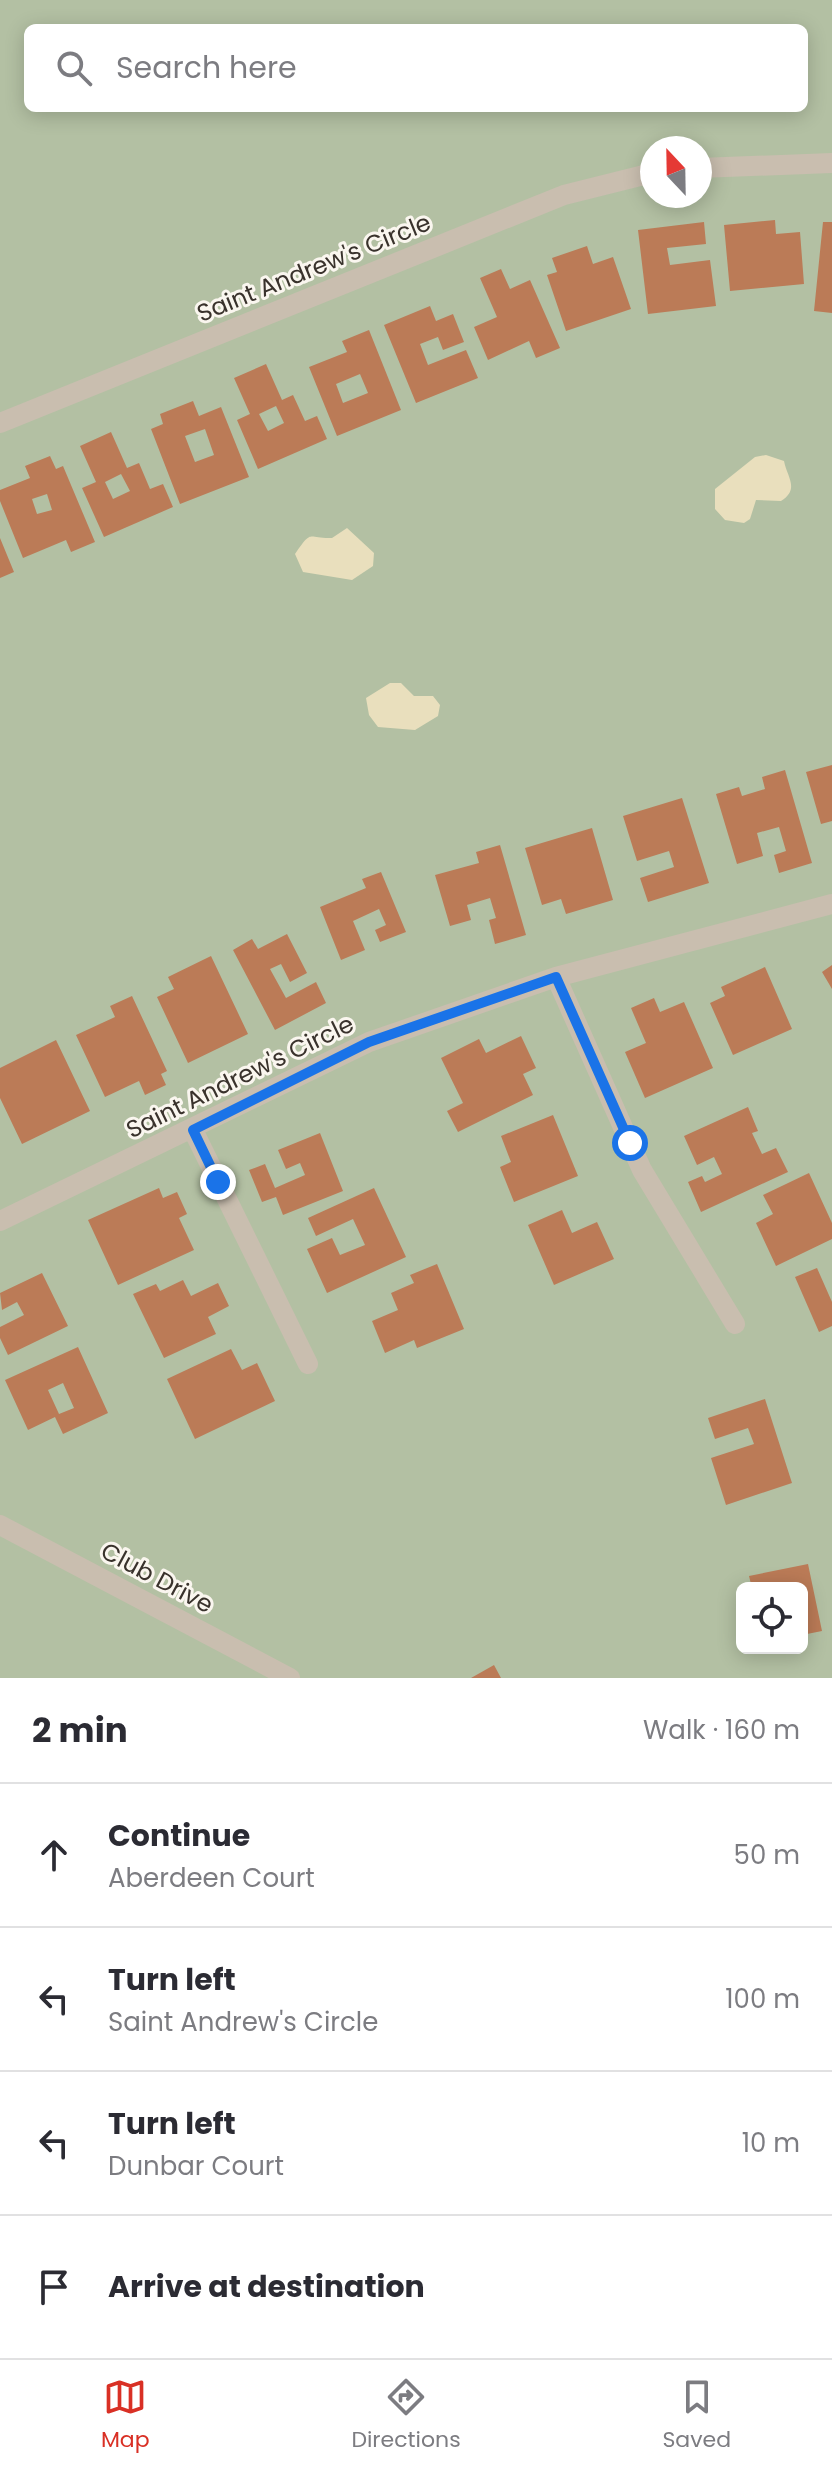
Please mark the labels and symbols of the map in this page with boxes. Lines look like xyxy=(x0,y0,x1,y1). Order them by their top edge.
north arrow xyxy=(640,136,712,208)
street label: Saint Andrew's Circle xyxy=(192,206,436,330)
street label: Saint Andrew's Circle xyxy=(120,1007,359,1146)
route start xyxy=(612,1125,648,1161)
route end xyxy=(200,1164,236,1200)
street label: Club Drive xyxy=(95,1534,219,1621)

